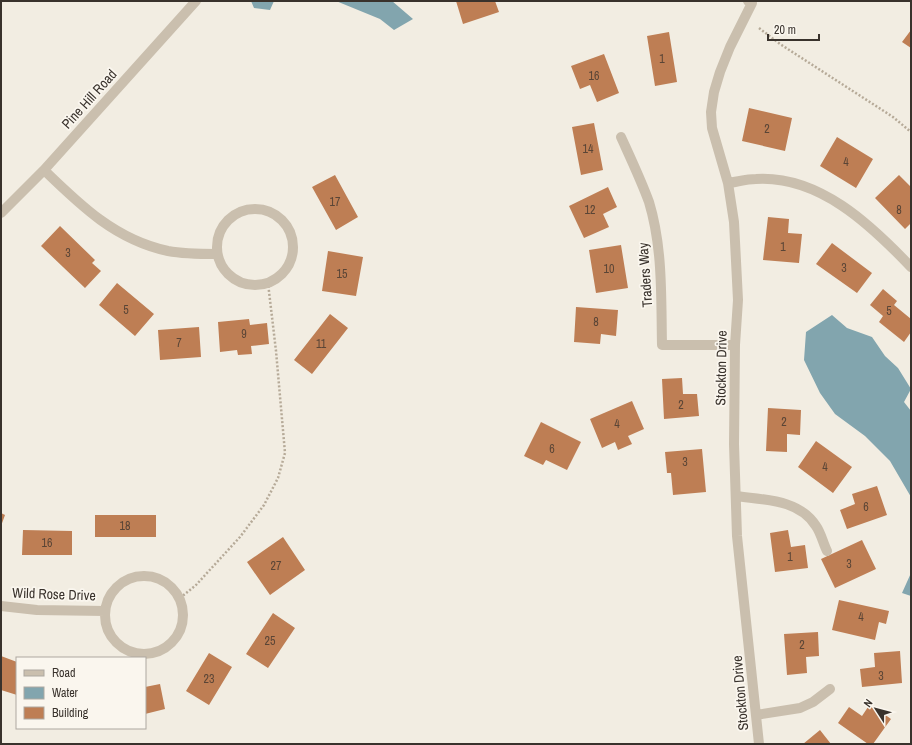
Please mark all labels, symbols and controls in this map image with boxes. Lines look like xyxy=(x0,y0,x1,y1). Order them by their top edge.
scale bar xyxy=(768,16,819,42)
text: 20 m xyxy=(774,22,796,38)
house number: 1 xyxy=(659,51,665,67)
street label: Pine Hill Road xyxy=(58,65,120,133)
house number: 16 xyxy=(589,68,599,84)
house number: 2 xyxy=(764,121,770,137)
house number: 14 xyxy=(583,141,594,157)
house number: 4 xyxy=(843,154,849,170)
house number: 17 xyxy=(330,194,341,210)
house number: 12 xyxy=(585,202,595,218)
house number: 8 xyxy=(896,202,902,218)
house number: 1 xyxy=(780,239,786,255)
street label: Traders Way xyxy=(634,242,656,308)
house number: 3 xyxy=(65,245,71,261)
house number: 3 xyxy=(841,260,847,276)
house number: 10 xyxy=(604,261,614,277)
house number: 15 xyxy=(337,266,348,282)
house number: 5 xyxy=(123,302,129,318)
house number: 5 xyxy=(886,303,892,319)
house number: 8 xyxy=(593,314,599,330)
house number: 9 xyxy=(241,326,247,342)
street label: Stockton Drive xyxy=(711,330,731,406)
house number: 7 xyxy=(176,335,182,351)
house number: 11 xyxy=(316,336,327,352)
house number: 2 xyxy=(678,397,684,413)
house number: 2 xyxy=(781,414,787,430)
house number: 4 xyxy=(614,416,620,432)
house number: 6 xyxy=(549,441,555,457)
house number: 3 xyxy=(682,454,688,470)
house number: 4 xyxy=(822,459,828,475)
house number: 6 xyxy=(863,499,869,515)
house number: 18 xyxy=(120,518,130,534)
house number: 16 xyxy=(42,535,52,551)
house number: 1 xyxy=(787,549,793,565)
house number: 3 xyxy=(846,556,852,572)
house number: 27 xyxy=(271,558,282,574)
street label: Wild Rose Drive xyxy=(12,584,96,604)
house number: 4 xyxy=(858,609,864,625)
house number: 25 xyxy=(265,633,276,649)
house number: 2 xyxy=(799,637,805,653)
street label: Stockton Drive xyxy=(728,655,752,731)
legend xyxy=(16,657,146,729)
text: Road xyxy=(52,665,76,681)
house number: 3 xyxy=(878,668,884,684)
house number: 23 xyxy=(204,671,214,687)
text: Water xyxy=(52,685,79,701)
north arrow xyxy=(856,689,896,729)
text: N xyxy=(860,696,875,710)
text: Building xyxy=(52,705,89,721)

